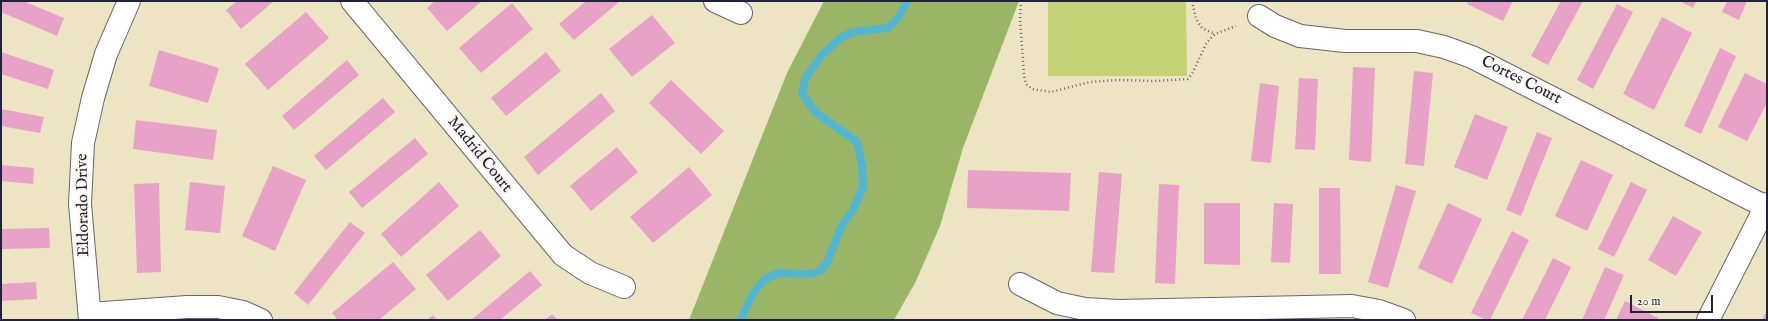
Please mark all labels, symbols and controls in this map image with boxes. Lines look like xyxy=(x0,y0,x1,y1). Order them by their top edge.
street label: Cortes Court xyxy=(1478,53,1564,109)
street label: Madrid Court xyxy=(443,113,515,197)
street label: Eldorado Drive xyxy=(74,153,94,257)
scale bar xyxy=(1632,287,1715,313)
text: 20 m xyxy=(1637,294,1660,309)

